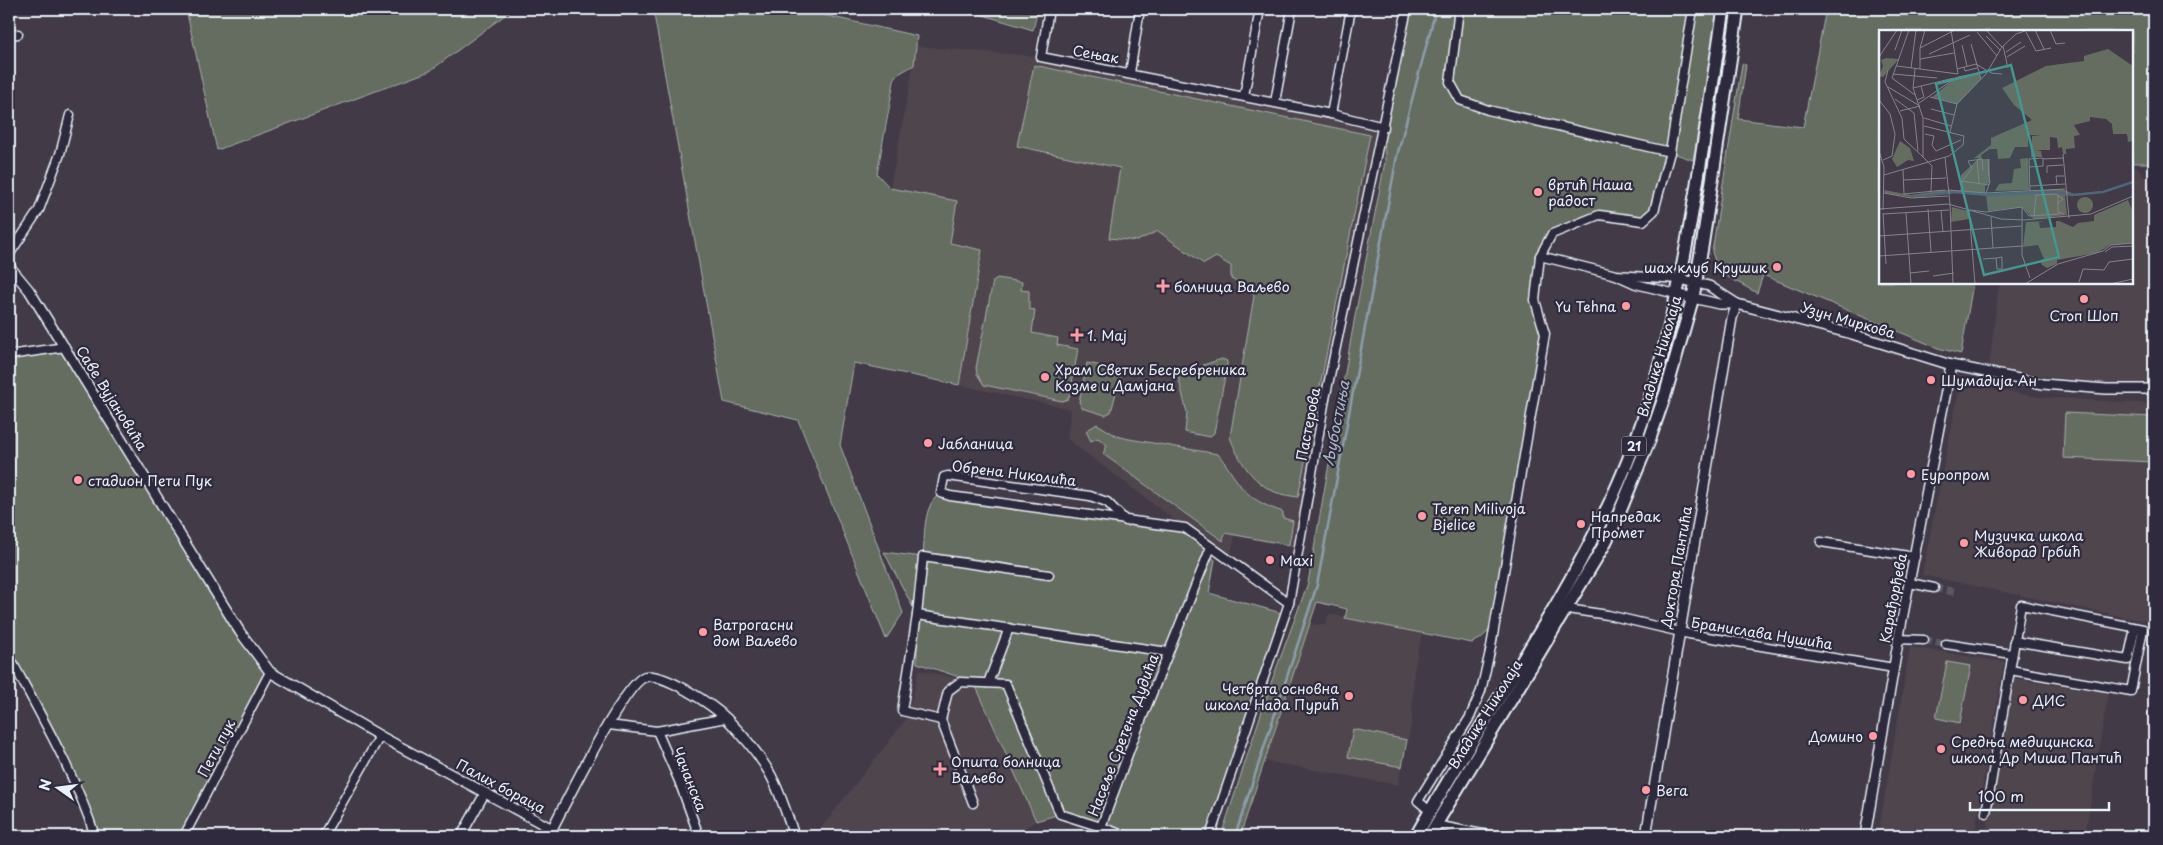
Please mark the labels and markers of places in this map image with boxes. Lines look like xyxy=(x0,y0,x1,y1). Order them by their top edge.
place label: вртић Наша радост xyxy=(1548,174,1633,211)
marker: вртић Наша радост xyxy=(1532,186,1544,198)
place label: шах клуб Крушик xyxy=(1644,257,1768,278)
marker: шах клуб Крушик xyxy=(1771,261,1783,273)
place label: болница Ваљево xyxy=(1174,276,1290,297)
marker: болница Ваљево xyxy=(1156,279,1170,293)
marker: Стоп Шоп xyxy=(2078,293,2090,305)
place label: Yu Tehna xyxy=(1555,296,1616,317)
marker: Yu Tehna xyxy=(1620,300,1632,312)
place label: Стоп Шоп xyxy=(2049,305,2119,326)
place label: 1. Мај xyxy=(1087,325,1127,346)
marker: 1. Мај xyxy=(1071,329,1083,341)
place label: Храм Светих Бесребреника Козме и Дамјана xyxy=(1055,359,1246,396)
place label: Шумадија Ан xyxy=(1941,370,2037,391)
marker: Храм Светих Бесребреника Козме и Дамјана xyxy=(1039,371,1051,383)
marker: Шумадија Ан xyxy=(1925,374,1937,386)
place label: Јабланица xyxy=(938,433,1013,454)
marker: Јабланица xyxy=(922,437,934,449)
place label: Еуропром xyxy=(1921,464,1990,485)
marker: Еуропром xyxy=(1905,468,1917,480)
place label: стадион Пети Пук xyxy=(88,470,212,491)
marker: стадион Пети Пук xyxy=(72,474,84,486)
place label: Teren Milivoja Bjelice xyxy=(1432,498,1526,535)
place label: Напредак Промет xyxy=(1591,506,1661,543)
marker: Teren Milivoja Bjelice xyxy=(1416,510,1428,522)
marker: Напредак Промет xyxy=(1575,518,1587,530)
place label: Музичка школа Живорад Грбић xyxy=(1974,525,2084,562)
marker: Музичка школа Живорад Грбић xyxy=(1958,537,1970,549)
place label: Maxi xyxy=(1280,550,1313,571)
marker: Maxi xyxy=(1264,554,1276,566)
place label: Ватрогасни дом Ваљево xyxy=(713,614,798,651)
marker: Ватрогасни дом Ваљево xyxy=(697,626,709,638)
place label: Четврта основна школа Нада Пурић xyxy=(1205,678,1339,715)
marker: Четврта основна школа Нада Пурић xyxy=(1343,690,1355,702)
place label: ДИС xyxy=(2032,690,2066,711)
marker: ДИС xyxy=(2017,694,2029,706)
place label: Домино xyxy=(1808,726,1863,747)
marker: Домино xyxy=(1867,730,1879,742)
place label: Средња медицинска школа Др Миша Пантић xyxy=(1951,731,2122,768)
marker: Средња медицинска школа Др Миша Пантић xyxy=(1935,743,1947,755)
place label: Општа болница Ваљево xyxy=(951,751,1061,788)
marker: Општа болница Ваљево xyxy=(933,762,947,776)
place label: Вега xyxy=(1656,780,1688,801)
marker: Вега xyxy=(1640,784,1652,796)

